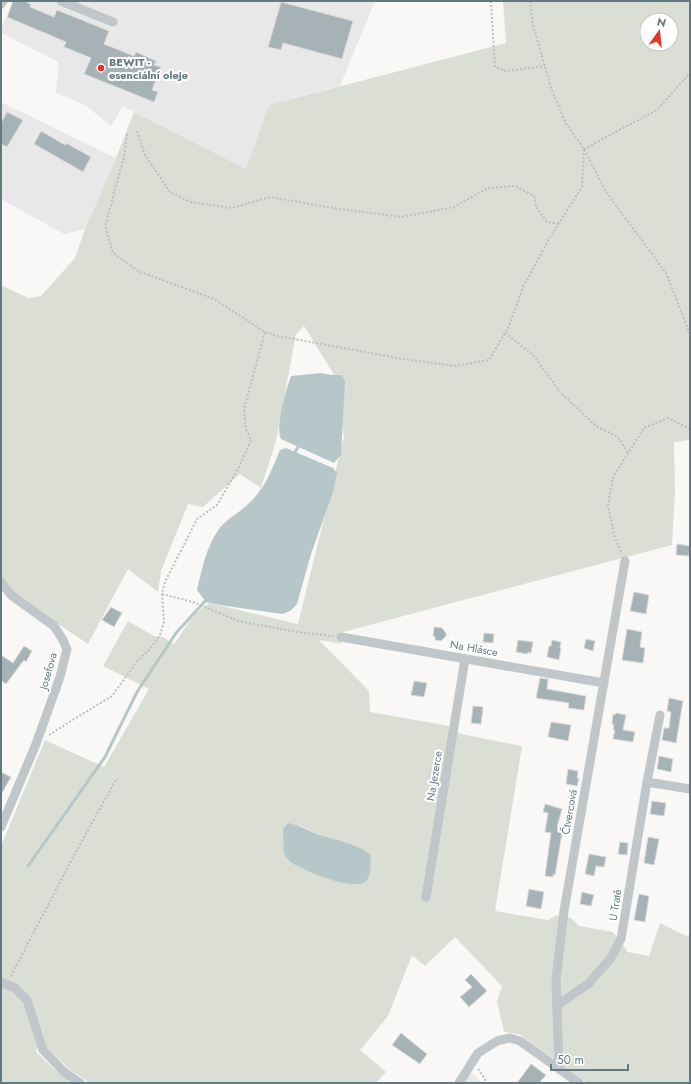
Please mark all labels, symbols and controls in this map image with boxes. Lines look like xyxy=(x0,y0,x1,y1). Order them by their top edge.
north arrow xyxy=(639,12,679,52)
text: N xyxy=(655,13,668,31)
place label: BEWIT - esenciální oleje xyxy=(109,54,188,83)
marker: BEWIT - esenciální oleje xyxy=(96,63,106,73)
street label: Na Hlásce xyxy=(449,636,499,660)
street label: Josefova xyxy=(35,651,61,693)
street label: Na Jezerce xyxy=(422,750,446,802)
street label: Čtvercová xyxy=(557,788,581,836)
street label: U Tratě xyxy=(605,888,625,922)
scale bar xyxy=(551,1046,628,1072)
text: 50 m xyxy=(557,1051,584,1069)

